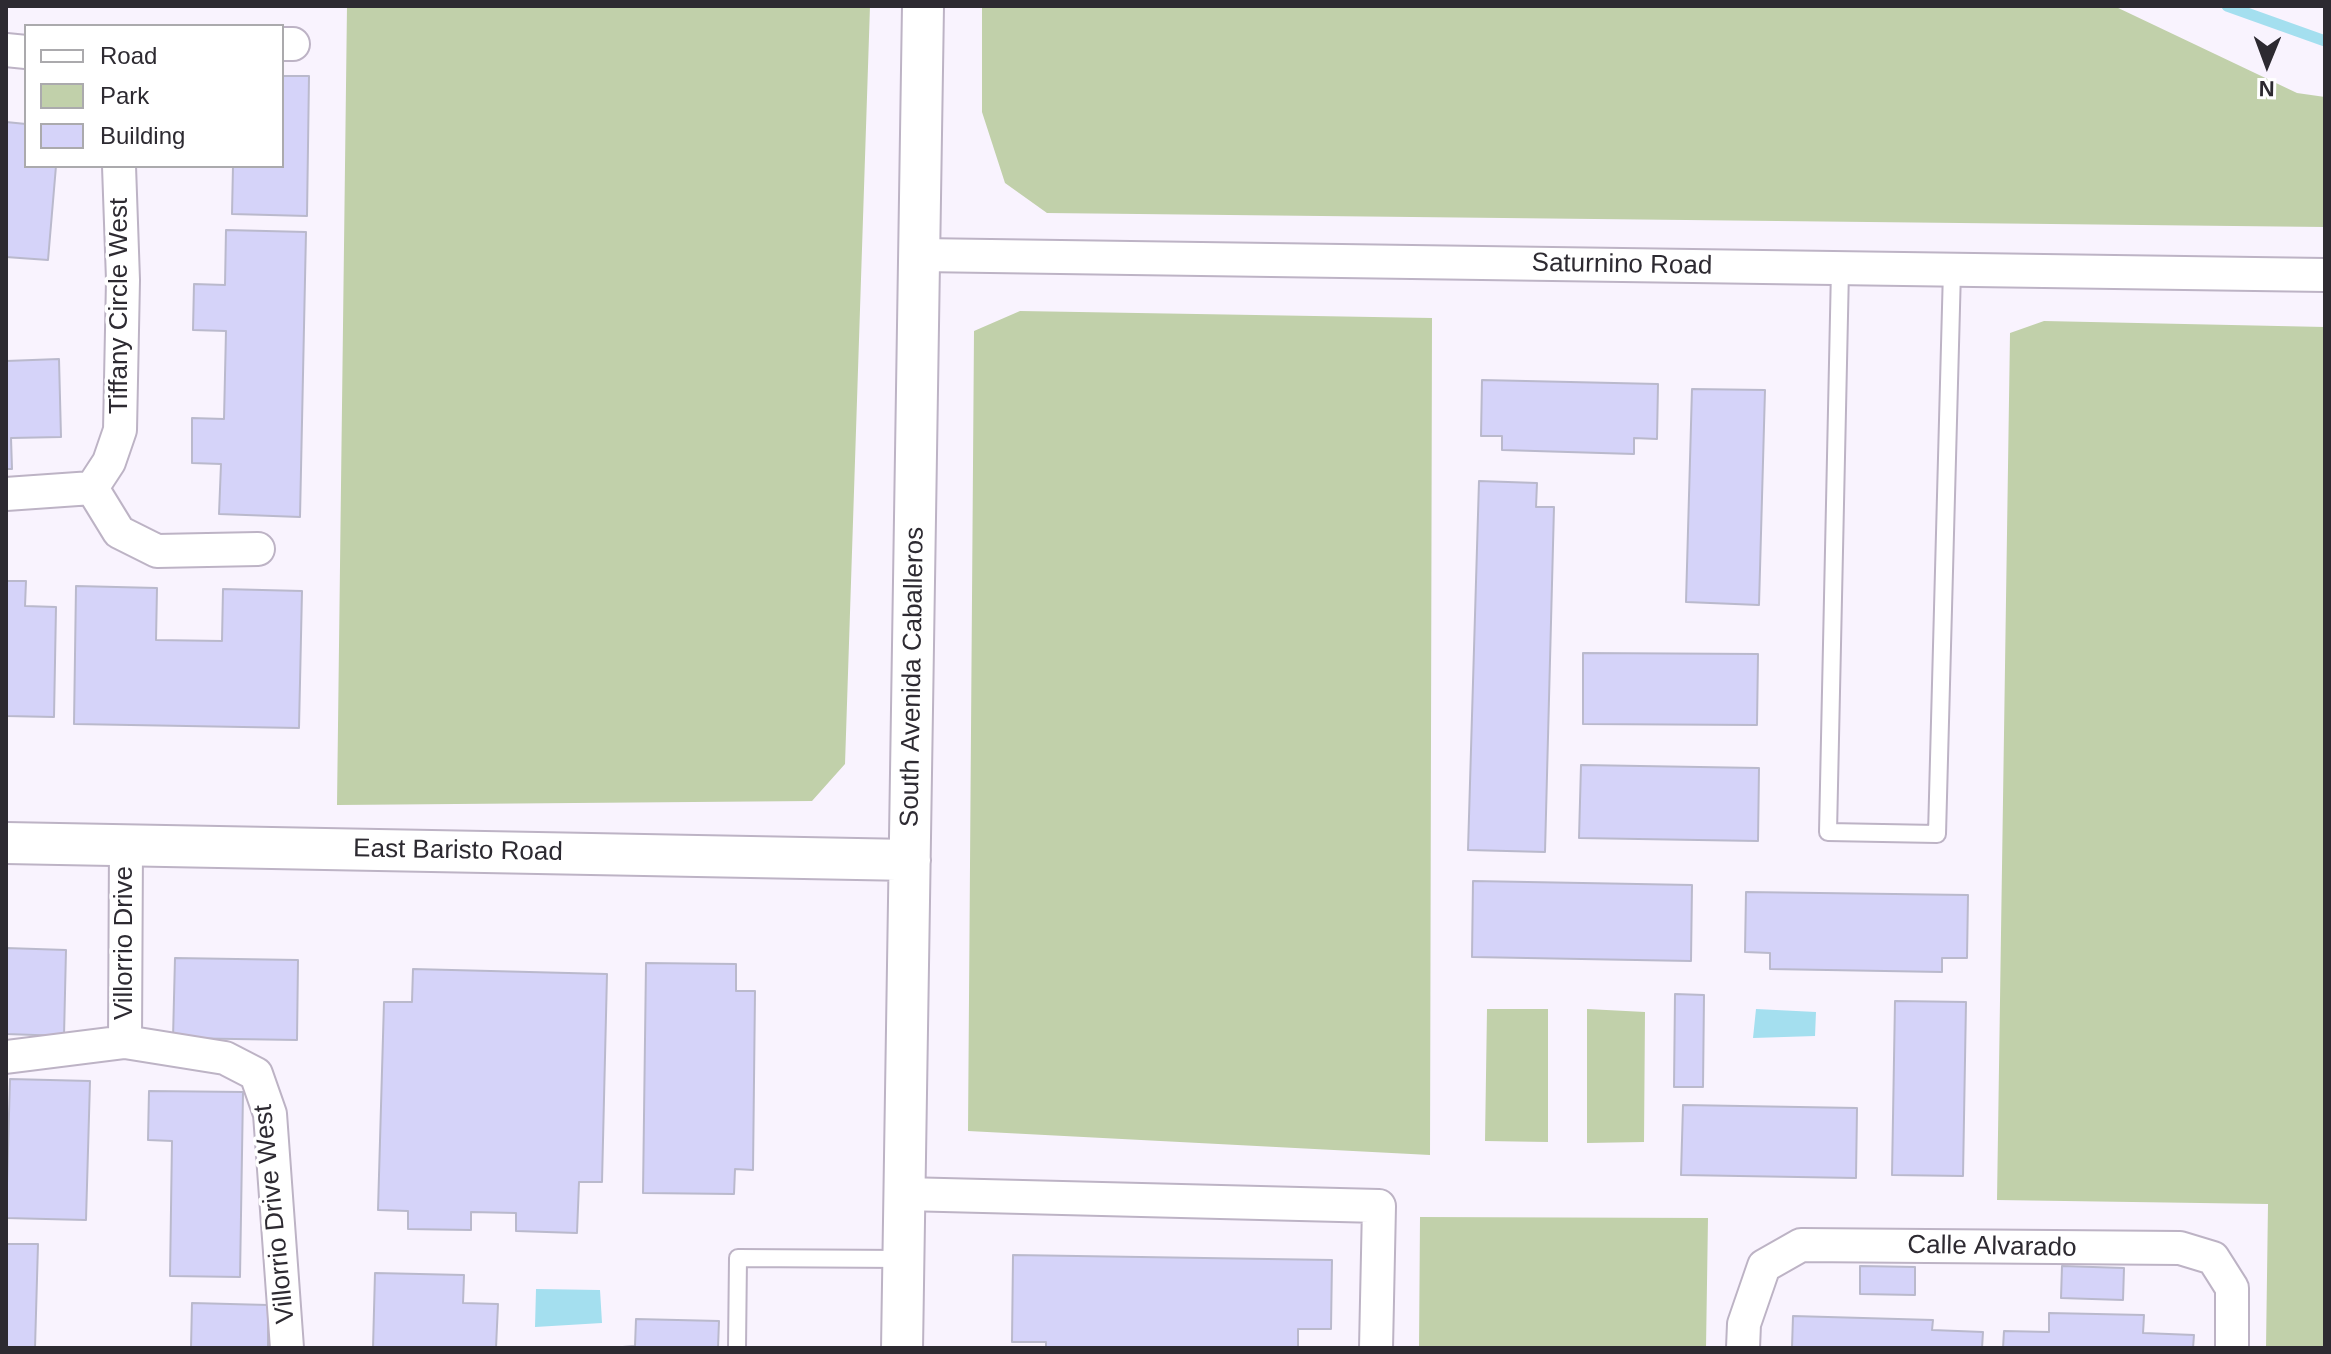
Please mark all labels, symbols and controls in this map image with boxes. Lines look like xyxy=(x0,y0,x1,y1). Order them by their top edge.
legend xyxy=(24,24,284,168)
north arrow xyxy=(2227,24,2307,104)
text: Road xyxy=(100,42,157,69)
text: N xyxy=(2258,76,2275,101)
text: Park xyxy=(100,82,149,109)
text: Building xyxy=(100,122,185,149)
street label: Tiffany Circle West xyxy=(104,198,136,414)
street label: Saturnino Road xyxy=(1531,248,1713,282)
street label: South Avenida Caballeros xyxy=(895,527,931,827)
street label: East Baristo Road xyxy=(353,834,563,868)
street label: Villorrio Drive xyxy=(109,866,141,1020)
street label: Villorrio Drive West xyxy=(248,1103,302,1325)
street label: Calle Alvarado xyxy=(1907,1230,2077,1264)

